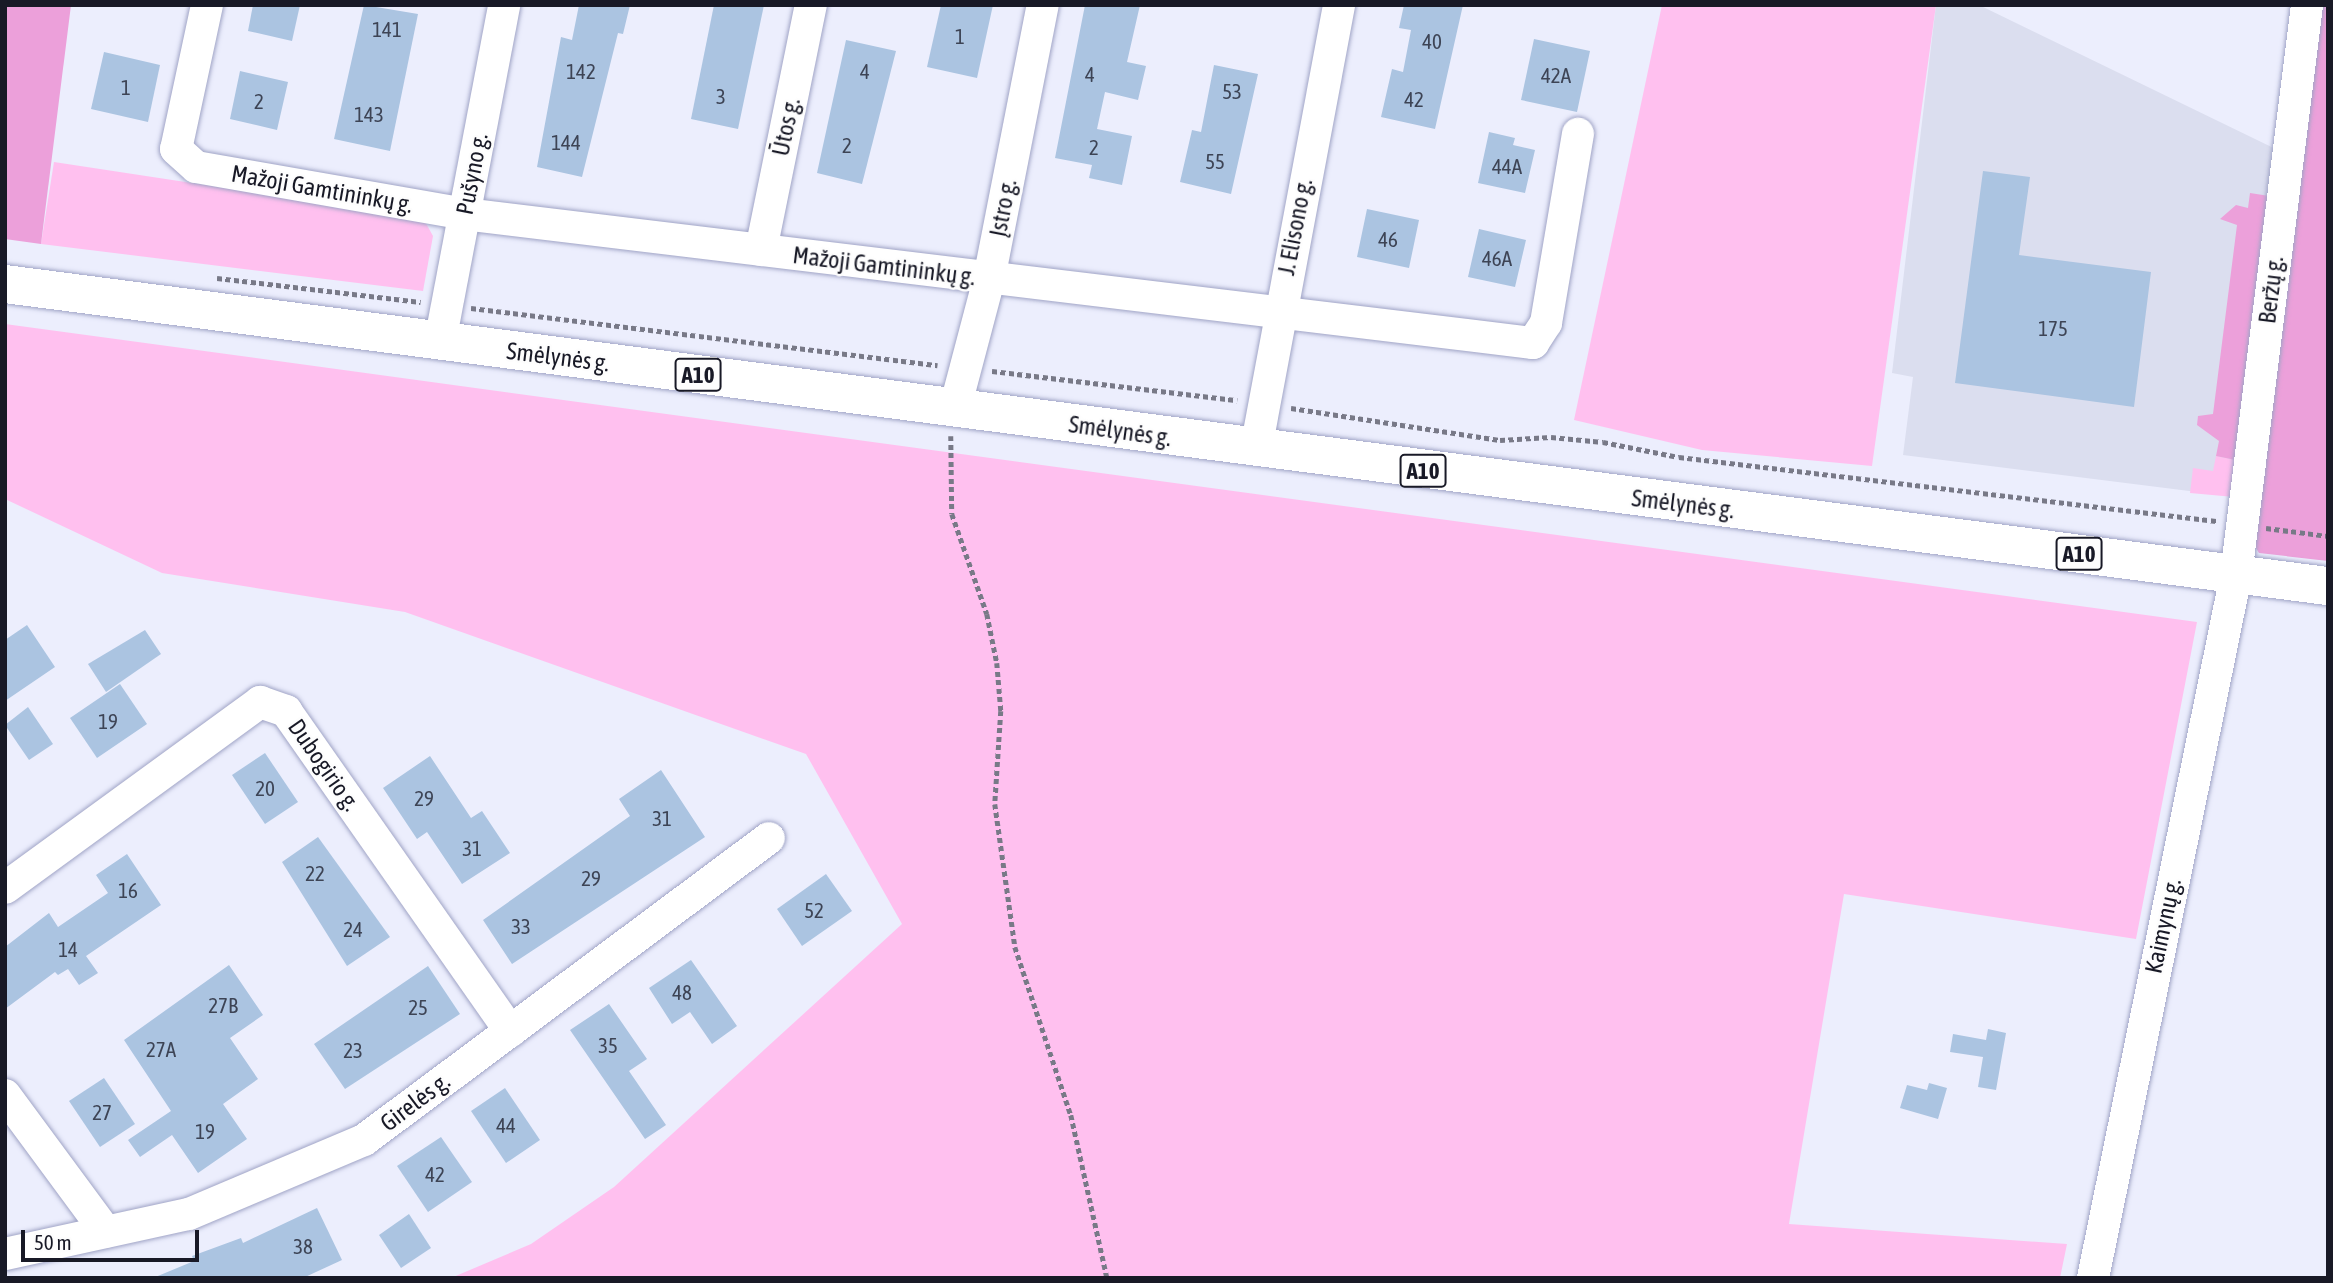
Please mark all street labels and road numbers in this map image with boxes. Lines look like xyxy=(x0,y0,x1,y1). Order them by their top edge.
street label: Ūtos g. xyxy=(766,95,806,159)
street label: Pušyno g. xyxy=(450,131,494,217)
street label: Mažoji Gamtininkų g. xyxy=(229,159,415,219)
street label: J. Elisono g. xyxy=(1272,176,1318,278)
street label: Įstro g. xyxy=(983,177,1023,239)
street label: Mažoji Gamtininkų g. xyxy=(791,241,977,291)
street label: Beržų g. xyxy=(2253,255,2289,325)
street label: Smėlynės g. xyxy=(505,336,611,378)
road number: A10 xyxy=(674,356,722,394)
street label: Smėlynės g. xyxy=(1067,410,1173,452)
road number: A10 xyxy=(1398,452,1448,491)
street label: Smėlynės g. xyxy=(1630,483,1736,525)
road number: A10 xyxy=(2054,534,2104,574)
street label: Dubogirio g. xyxy=(282,714,366,816)
street label: Kaimynų g. xyxy=(2139,876,2187,976)
street label: Girelės g. xyxy=(375,1067,455,1137)

